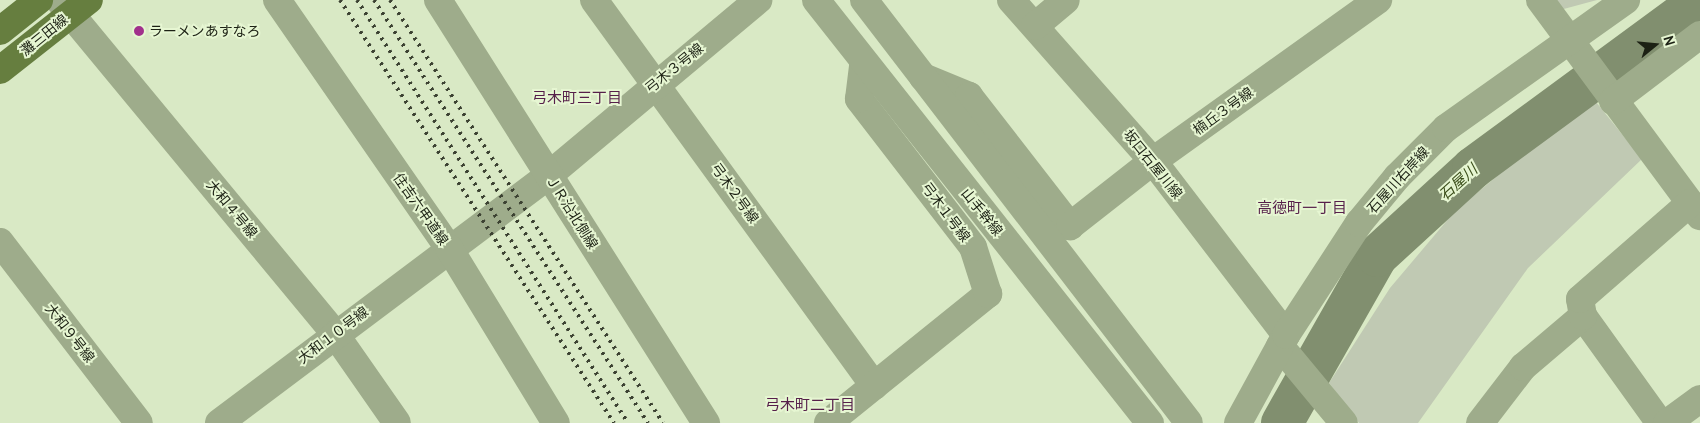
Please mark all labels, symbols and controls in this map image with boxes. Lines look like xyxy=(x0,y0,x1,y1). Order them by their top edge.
street label: 灘三田線 xyxy=(17,11,71,59)
north arrow xyxy=(1630,20,1680,70)
place label: ラーメンあすなろ xyxy=(149,23,261,39)
marker: ラーメンあすなろ xyxy=(133,25,145,37)
text: N xyxy=(1659,34,1679,48)
street label: 弓木３号線 xyxy=(642,39,706,97)
street label: 楠丘３号線 xyxy=(1190,84,1256,138)
district label: 弓木町三丁目 xyxy=(532,89,622,107)
street label: 坂口石屋川線 xyxy=(1120,126,1186,202)
street label: 石屋川右岸線 xyxy=(1364,143,1432,217)
street label: 弓木２号線 xyxy=(708,160,762,226)
water label: 石屋川 xyxy=(1435,160,1481,204)
street label: 住吉六甲道線 xyxy=(390,170,452,248)
street label: ＪＲ沿北側線 xyxy=(543,172,601,252)
street label: 大和４号線 xyxy=(203,177,261,241)
street label: 弓木１号線 xyxy=(918,179,974,245)
street label: 山手幹線 xyxy=(958,185,1006,239)
district label: 高徳町一丁目 xyxy=(1257,199,1347,217)
street label: 大和９号線 xyxy=(42,300,98,366)
street label: 大和１０号線 xyxy=(294,303,372,367)
district label: 弓木町二丁目 xyxy=(765,396,855,414)

